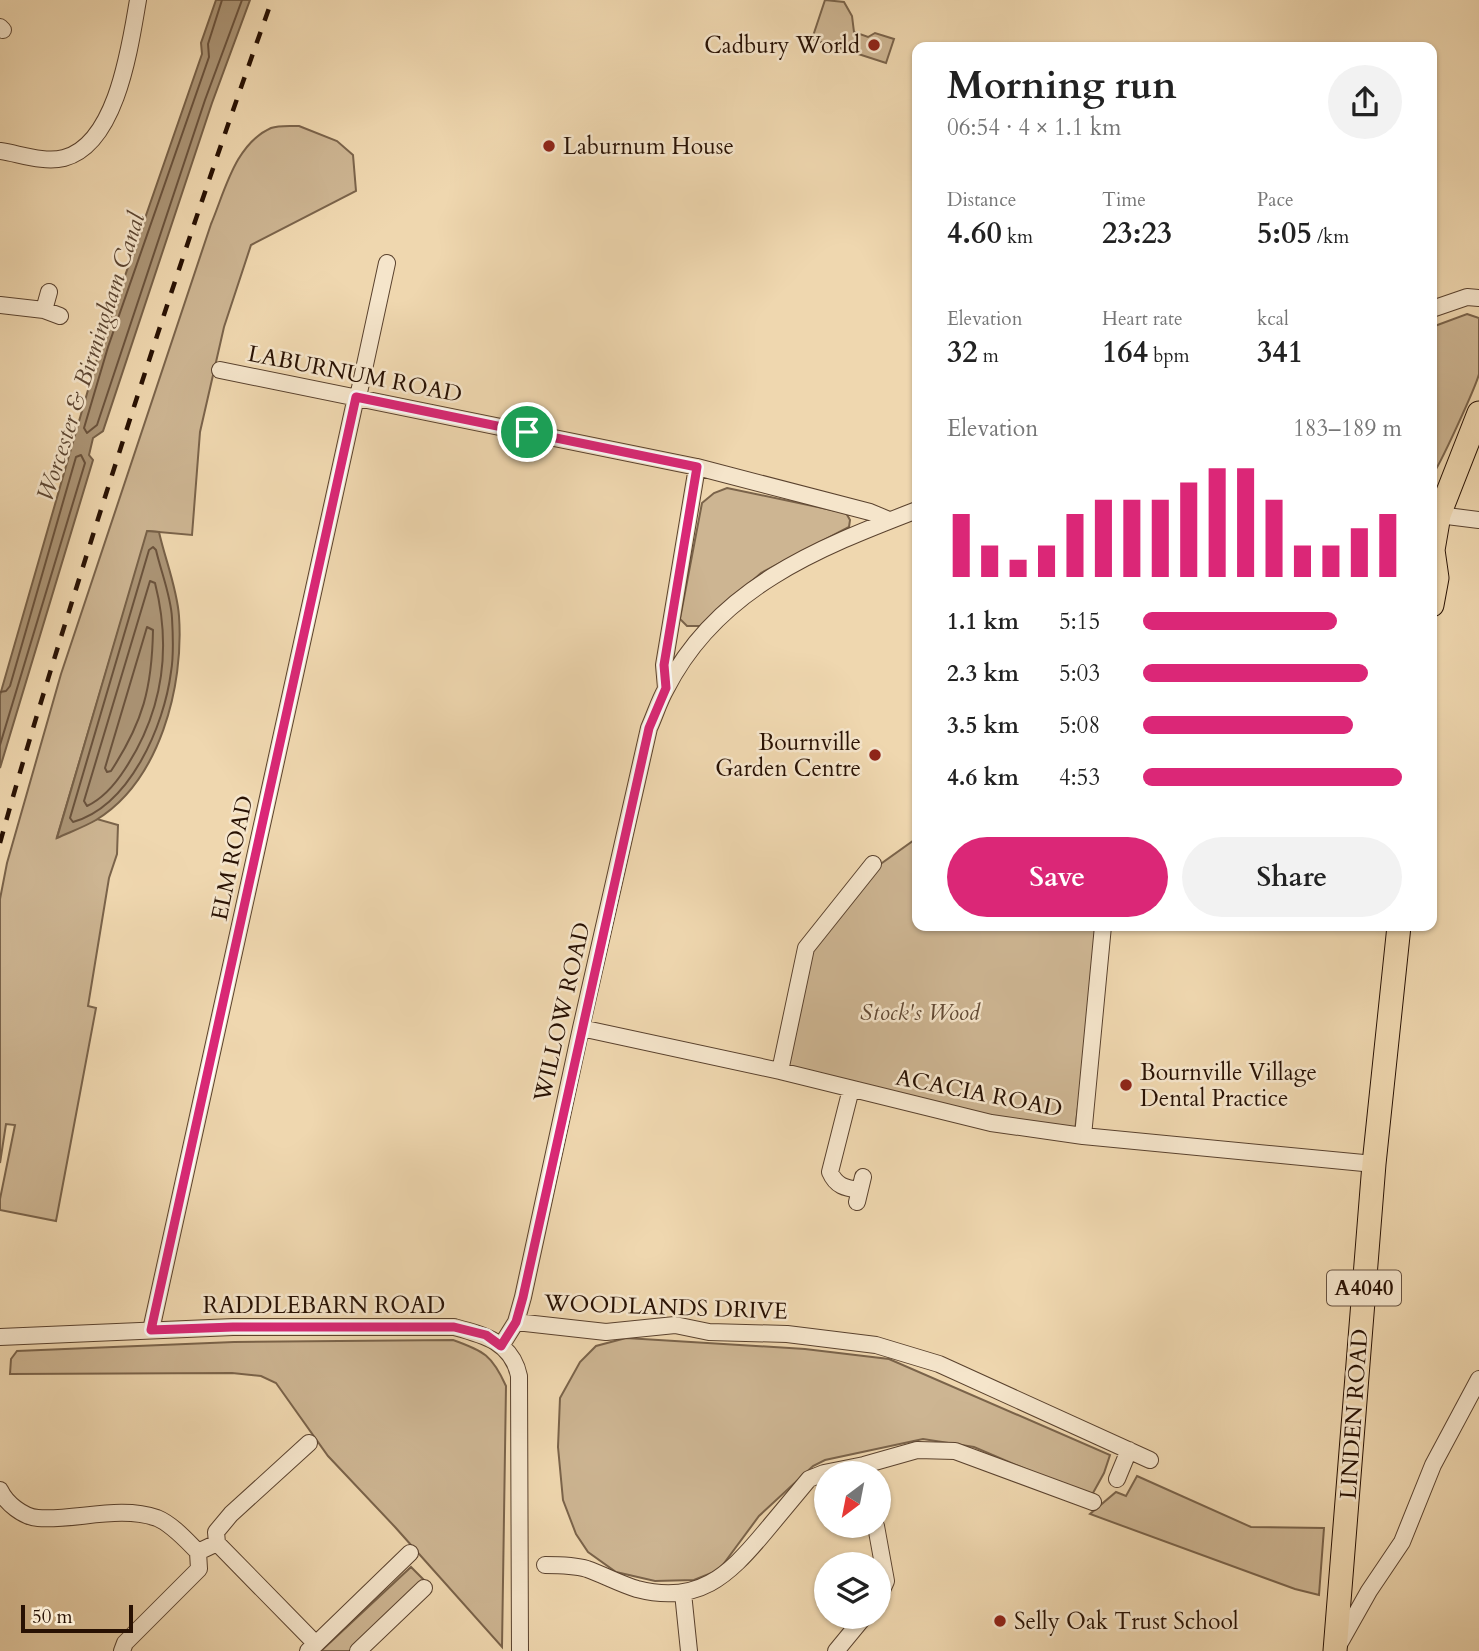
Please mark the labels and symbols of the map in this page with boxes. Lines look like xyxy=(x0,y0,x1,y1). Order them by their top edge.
place label: Cadbury World xyxy=(704,30,861,61)
marker: Cadbury World xyxy=(866,37,882,53)
place label: Laburnum House xyxy=(563,131,734,162)
marker: Laburnum House xyxy=(541,138,557,154)
water label: Worcester & Birmingham Canal xyxy=(29,207,154,506)
street label: LABURNUM ROAD xyxy=(245,338,465,410)
pin xyxy=(497,402,557,462)
place label: Bournville Garden Centre xyxy=(715,727,861,784)
marker: Bournville Garden Centre xyxy=(867,747,883,763)
street label: ELM ROAD xyxy=(204,793,260,923)
street label: WILLOW ROAD xyxy=(526,919,598,1106)
park label: Stock's Wood xyxy=(860,997,981,1028)
place label: Bournville Village Dental Practice xyxy=(1140,1057,1317,1114)
street label: ACACIA ROAD xyxy=(893,1062,1065,1124)
marker: Bournville Village Dental Practice xyxy=(1118,1077,1134,1093)
road number: A4040 xyxy=(1327,1270,1401,1306)
street label: WOODLANDS DRIVE xyxy=(543,1287,788,1327)
street label: RADDLEBARN ROAD xyxy=(203,1290,445,1321)
street label: LINDEN ROAD xyxy=(1333,1328,1375,1500)
north arrow xyxy=(814,1461,891,1538)
scale bar xyxy=(21,1602,133,1634)
place label: Selly Oak Trust School xyxy=(1014,1606,1239,1637)
marker: Selly Oak Trust School xyxy=(992,1613,1008,1629)

